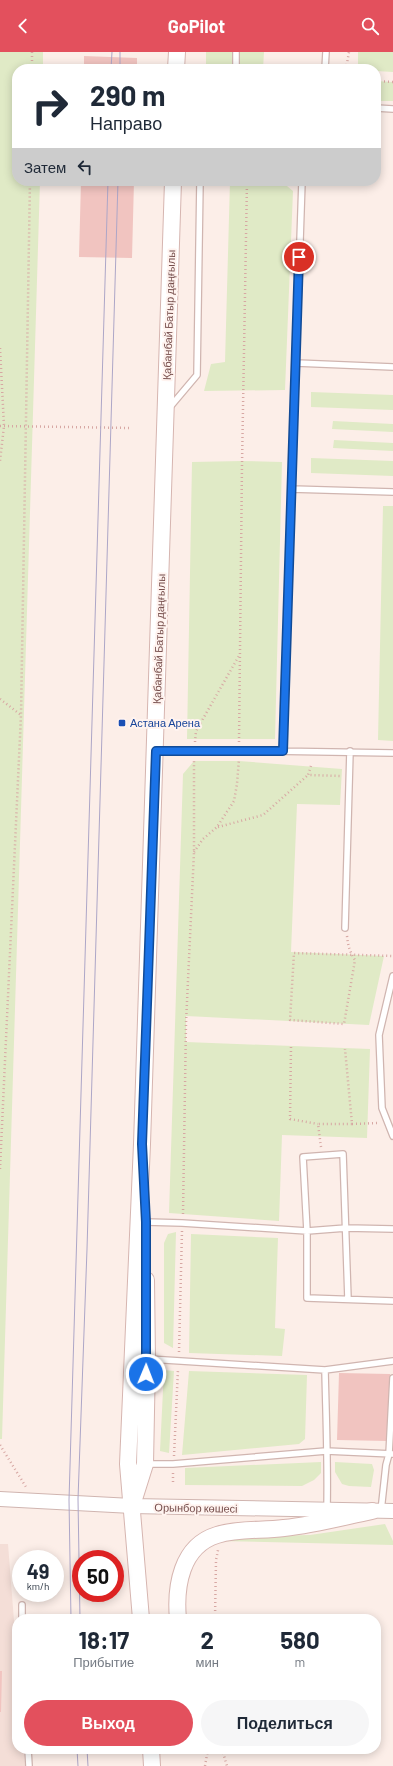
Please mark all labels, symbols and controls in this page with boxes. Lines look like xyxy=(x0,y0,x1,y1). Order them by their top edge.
icon: back xyxy=(12,15,34,37)
text: GoPilot xyxy=(168,15,225,37)
icon: search xyxy=(359,15,381,37)
text: 290 m xyxy=(90,78,166,112)
icon: right xyxy=(24,80,76,132)
text: Направо xyxy=(90,112,162,134)
icon: left xyxy=(74,156,96,178)
text: Затем xyxy=(24,158,66,176)
pin xyxy=(282,240,316,274)
icon: arrive xyxy=(288,246,310,268)
street label: Қабанбай Батыр даңғылы xyxy=(160,249,177,380)
street label: Қабанбай Батыр даңғылы xyxy=(150,573,167,704)
place label: Астана Арена xyxy=(130,716,201,729)
marker: Астана Арена xyxy=(117,718,127,728)
position arrow xyxy=(125,1353,167,1395)
street label: Орынбор көшесі xyxy=(154,1500,238,1515)
speed limit sign: 50 xyxy=(72,1550,124,1602)
text: 49 xyxy=(27,1559,49,1583)
text: km/h xyxy=(27,1580,49,1592)
text: 18:17 xyxy=(78,1625,129,1654)
text: 2 xyxy=(200,1625,214,1654)
text: 580 xyxy=(280,1625,320,1654)
text: Прибытие xyxy=(73,1654,134,1670)
text: мин xyxy=(196,1654,219,1670)
text: m xyxy=(295,1654,305,1670)
button: Выход xyxy=(24,1700,193,1746)
button: Поделиться xyxy=(201,1700,369,1746)

